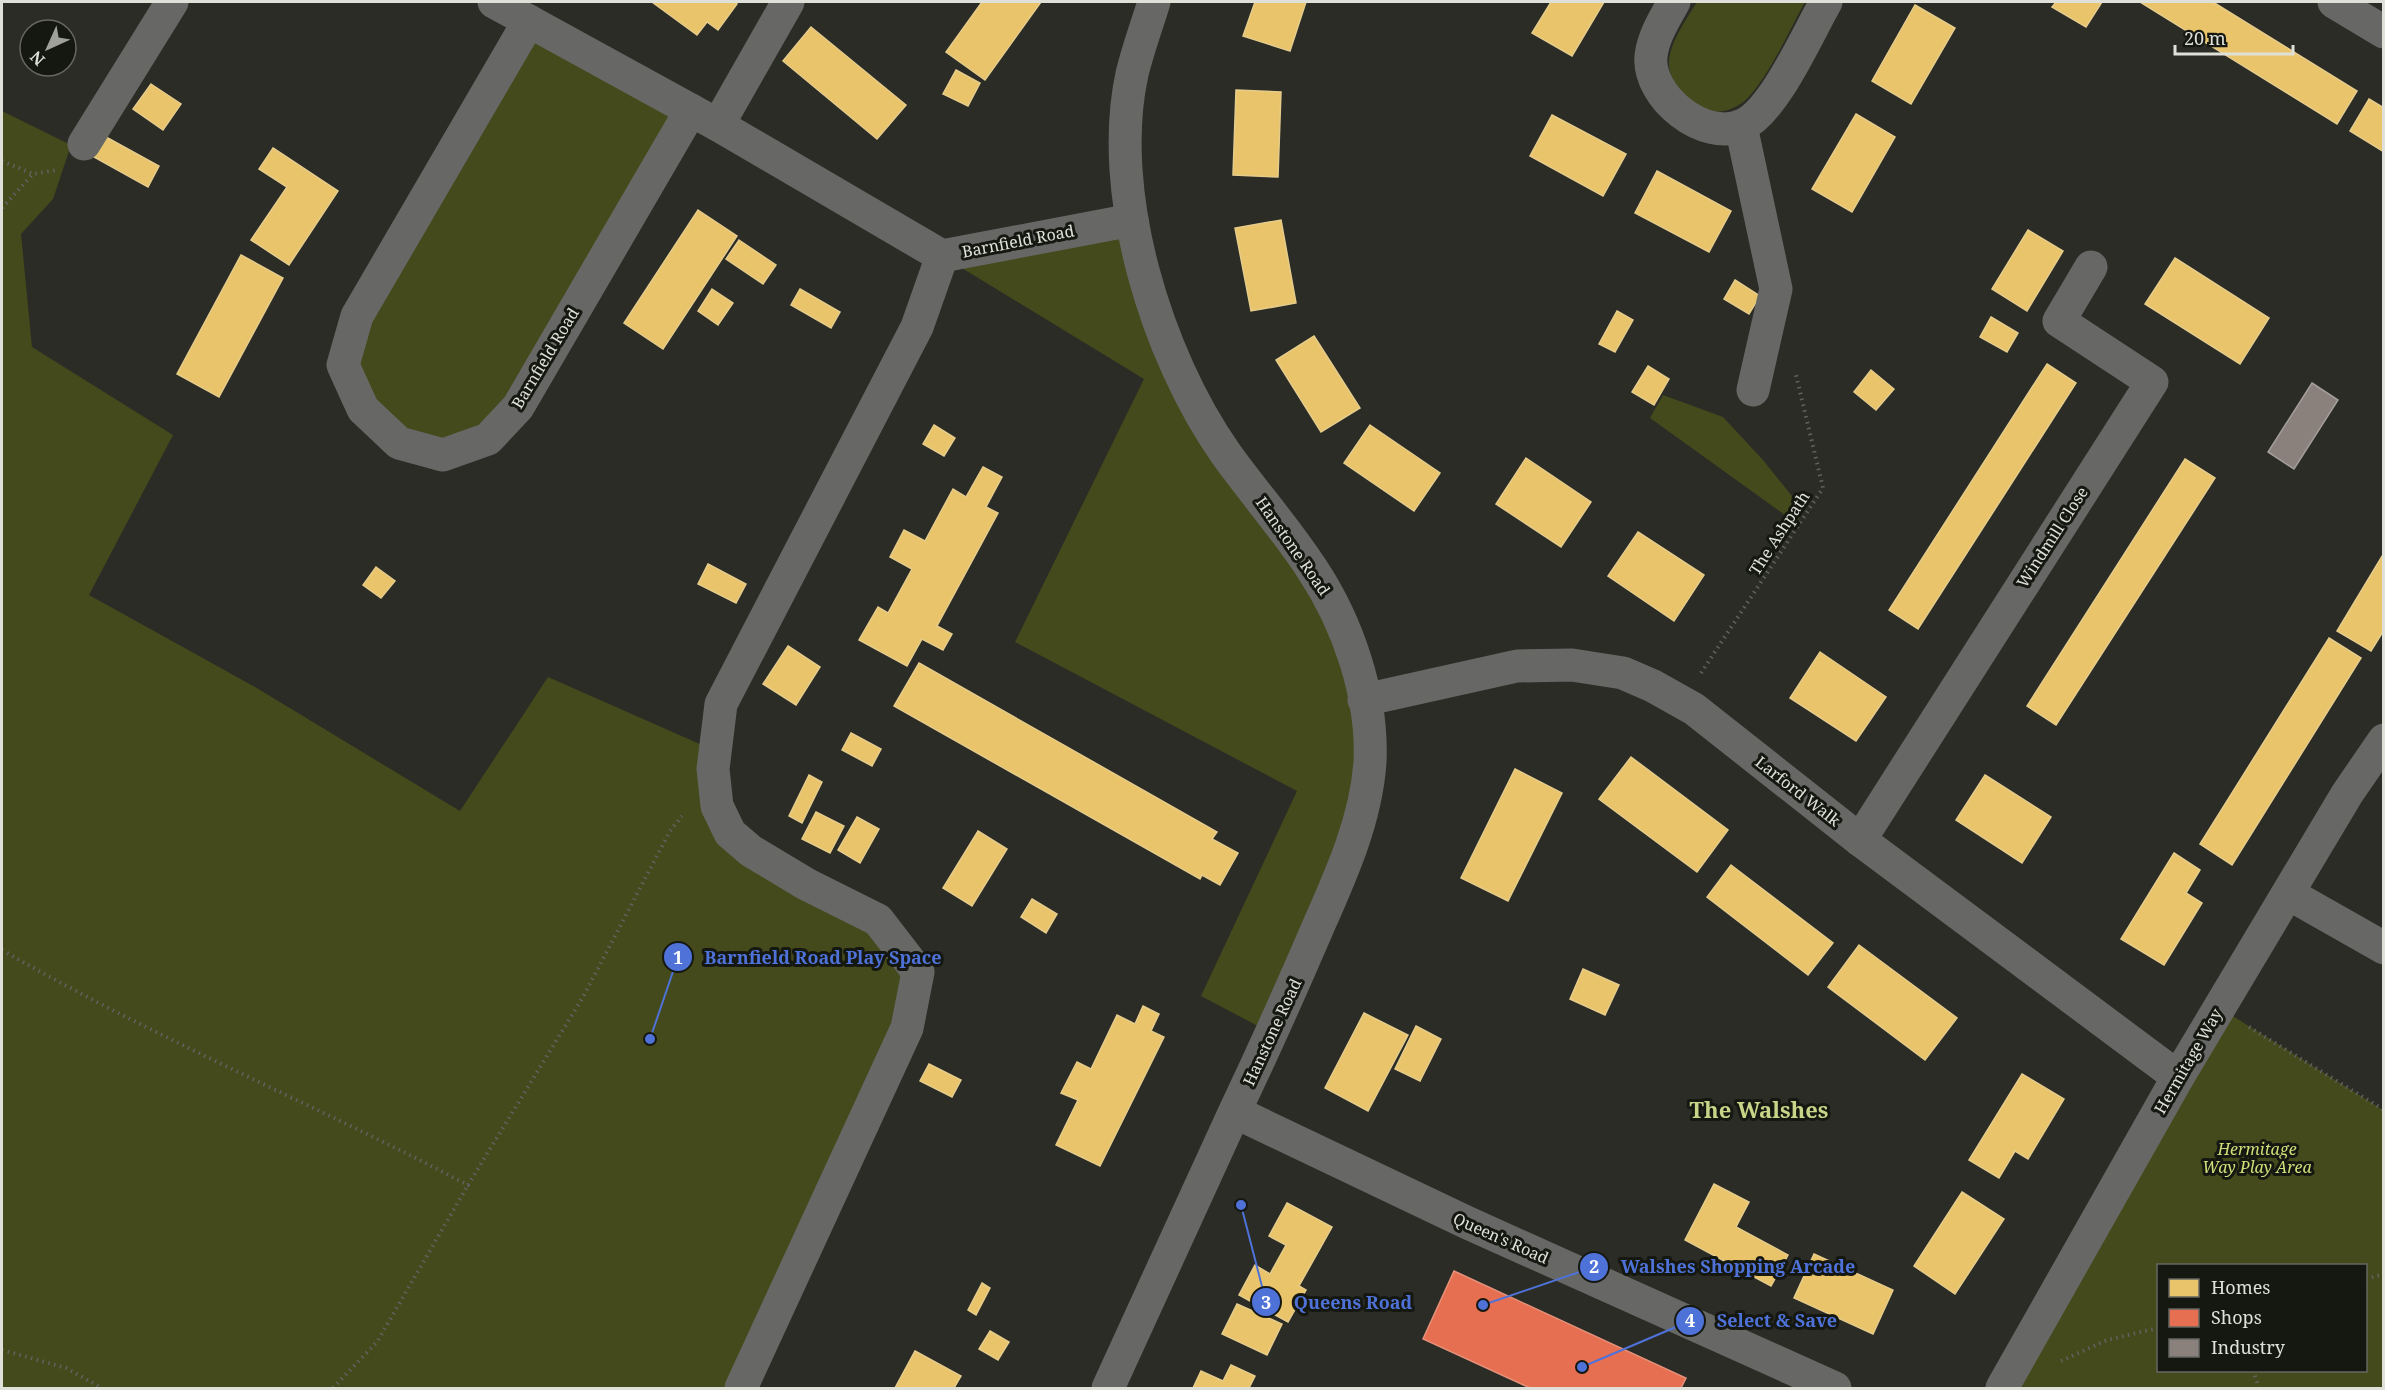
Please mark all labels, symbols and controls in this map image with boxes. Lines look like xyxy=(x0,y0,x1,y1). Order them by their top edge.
north arrow xyxy=(18,18,78,78)
scale bar xyxy=(2175,18,2294,56)
text: 20 m xyxy=(2184,26,2226,50)
text: N xyxy=(25,46,50,71)
street label: Barnfield Road xyxy=(960,219,1076,263)
street label: Barnfield Road xyxy=(506,303,584,413)
street label: Windmill Close xyxy=(2011,482,2093,592)
street label: The Ashpath xyxy=(1744,487,1814,579)
street label: Hanstone Road xyxy=(1251,492,1335,600)
street label: Larford Walk xyxy=(1751,751,1846,831)
callout: Barnfield Road Play Space xyxy=(663,939,954,975)
text: 1 xyxy=(673,945,683,969)
text: Barnfield Road Play Space xyxy=(704,945,942,969)
street label: Hanstone Road xyxy=(1238,975,1306,1089)
street label: Hermitage Way xyxy=(2149,1003,2228,1118)
district label: The Walshes xyxy=(1690,1094,1828,1124)
park label: Hermitage Way Play Area xyxy=(2202,1138,2312,1178)
street label: Queen's Road xyxy=(1450,1207,1552,1269)
callout: Walshes Shopping Arcade xyxy=(1579,1249,1868,1285)
text: 2 xyxy=(1589,1254,1599,1278)
text: Walshes Shopping Arcade xyxy=(1621,1254,1855,1278)
legend xyxy=(2157,1264,2367,1372)
text: Homes xyxy=(2211,1275,2270,1299)
callout: Queens Road xyxy=(1251,1284,1424,1320)
text: 3 xyxy=(1261,1290,1271,1314)
text: Queens Road xyxy=(1294,1290,1413,1314)
callout: Select & Save xyxy=(1675,1303,1849,1339)
text: Shops xyxy=(2211,1305,2262,1329)
text: 4 xyxy=(1685,1308,1695,1332)
text: Select & Save xyxy=(1717,1308,1837,1332)
text: Industry xyxy=(2211,1335,2286,1359)

